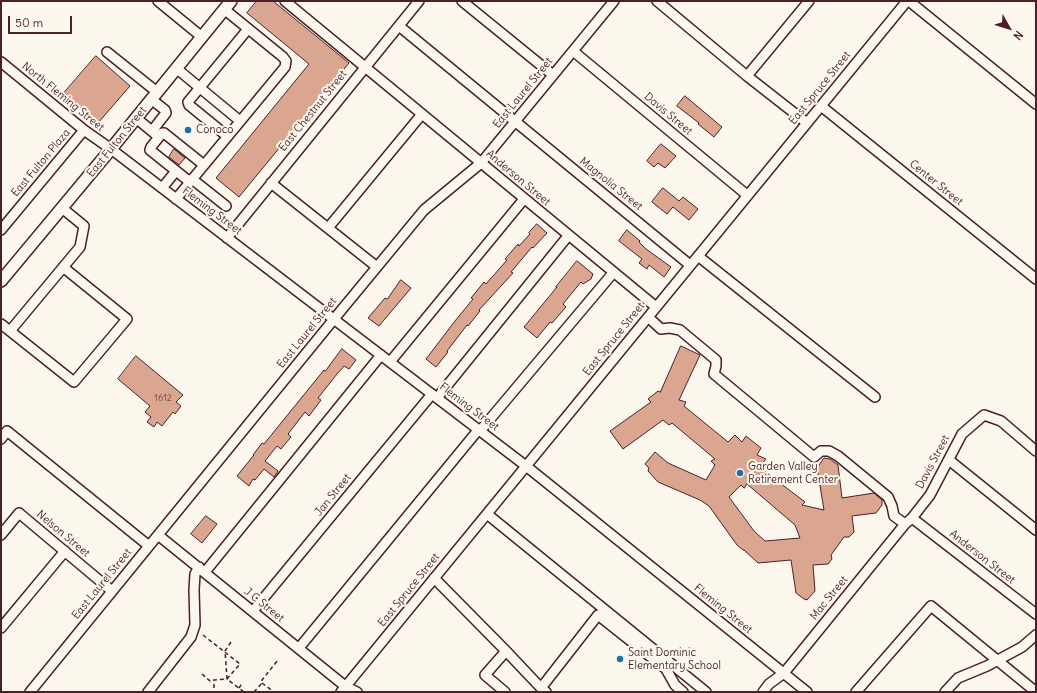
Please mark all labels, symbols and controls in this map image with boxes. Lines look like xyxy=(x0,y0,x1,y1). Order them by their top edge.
scale bar xyxy=(10,8,74,34)
north arrow xyxy=(989,8,1029,48)
text: 50 m xyxy=(15,15,43,30)
text: N xyxy=(1010,28,1026,43)
street label: East Spruce Street xyxy=(786,49,854,127)
street label: East Laurel Street xyxy=(490,55,556,131)
street label: North Fleming Street xyxy=(19,60,107,134)
street label: East Chestnut Street xyxy=(276,68,350,154)
street label: Davis Street xyxy=(641,90,695,138)
street label: East Fulton Street xyxy=(85,104,149,180)
place label: Conoco xyxy=(196,123,234,137)
marker: Conoco xyxy=(183,125,193,135)
street label: East Fulton Plaza xyxy=(9,126,73,200)
street label: Anderson Street xyxy=(483,147,553,209)
street label: Magnolia Street xyxy=(577,155,645,213)
street label: Center Street xyxy=(907,157,965,209)
street label: Fleming Street xyxy=(180,184,244,238)
street label: East Laurel Street xyxy=(274,295,340,371)
street label: East Spruce Street xyxy=(580,300,648,378)
street label: Fleming Street xyxy=(437,380,501,434)
house number: 1612 xyxy=(154,393,172,403)
street label: Davis Street xyxy=(913,433,953,491)
place label: Garden Valley Retirement Center xyxy=(748,460,838,486)
marker: Garden Valley Retirement Center xyxy=(735,468,745,478)
street label: Jan Street xyxy=(312,471,354,519)
street label: Nelson Street xyxy=(34,508,92,560)
street label: Anderson Street xyxy=(946,527,1018,587)
street label: East Laurel Street xyxy=(69,546,135,622)
street label: East Spruce Street xyxy=(375,551,443,629)
street label: Mac Street xyxy=(807,573,851,623)
street label: Fleming Street xyxy=(691,581,755,637)
street label: J C Street xyxy=(241,585,287,625)
place label: Saint Dominic Elementary School xyxy=(628,646,721,672)
marker: Saint Dominic Elementary School xyxy=(615,654,625,664)

